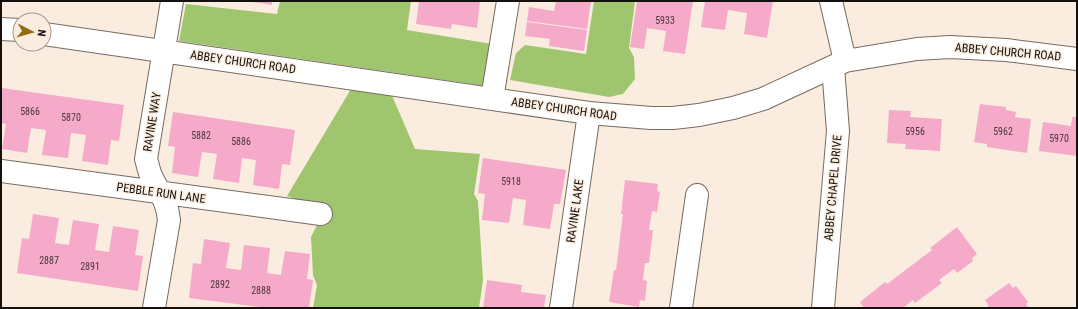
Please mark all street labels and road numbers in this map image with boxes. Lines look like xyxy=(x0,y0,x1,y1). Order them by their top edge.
street label: ABBEY CHURCH ROAD xyxy=(954,40,1062,64)
street label: ABBEY CHURCH ROAD xyxy=(189,48,297,76)
street label: RAVINE WAY xyxy=(140,90,164,153)
street label: ABBEY CHURCH ROAD xyxy=(510,95,618,123)
street label: ABBEY CHAPEL DRIVE xyxy=(821,134,845,242)
street label: RAVINE LAKE xyxy=(564,178,586,244)
street label: PEBBLE RUN LANE xyxy=(116,180,206,206)

